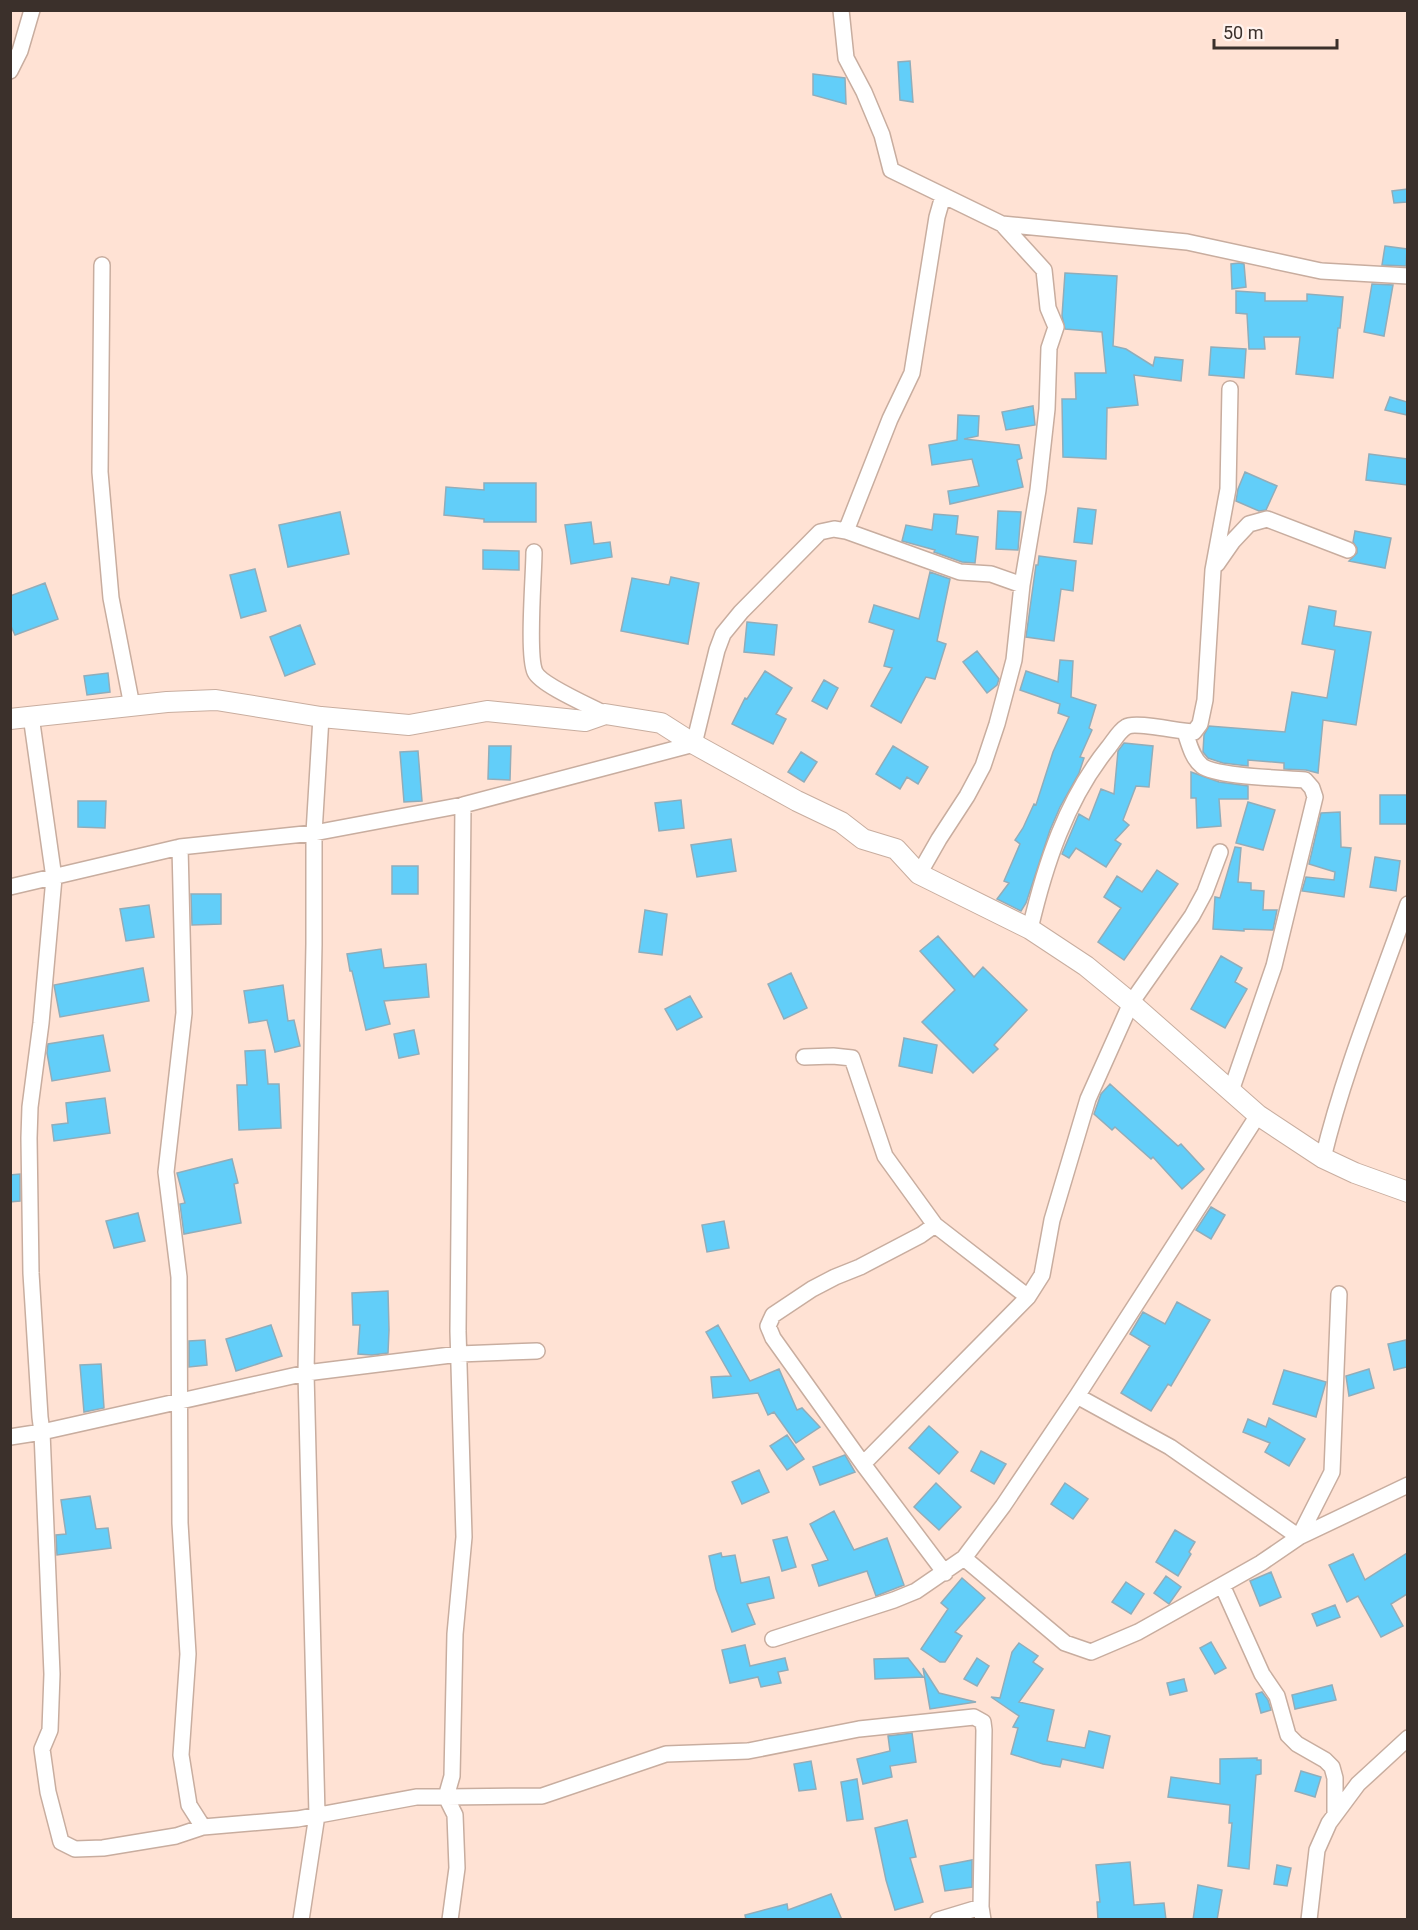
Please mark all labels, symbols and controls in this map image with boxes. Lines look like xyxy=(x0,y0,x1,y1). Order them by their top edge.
scale bar xyxy=(1214,12,1337,50)
text: 50 m xyxy=(1223,22,1263,43)

